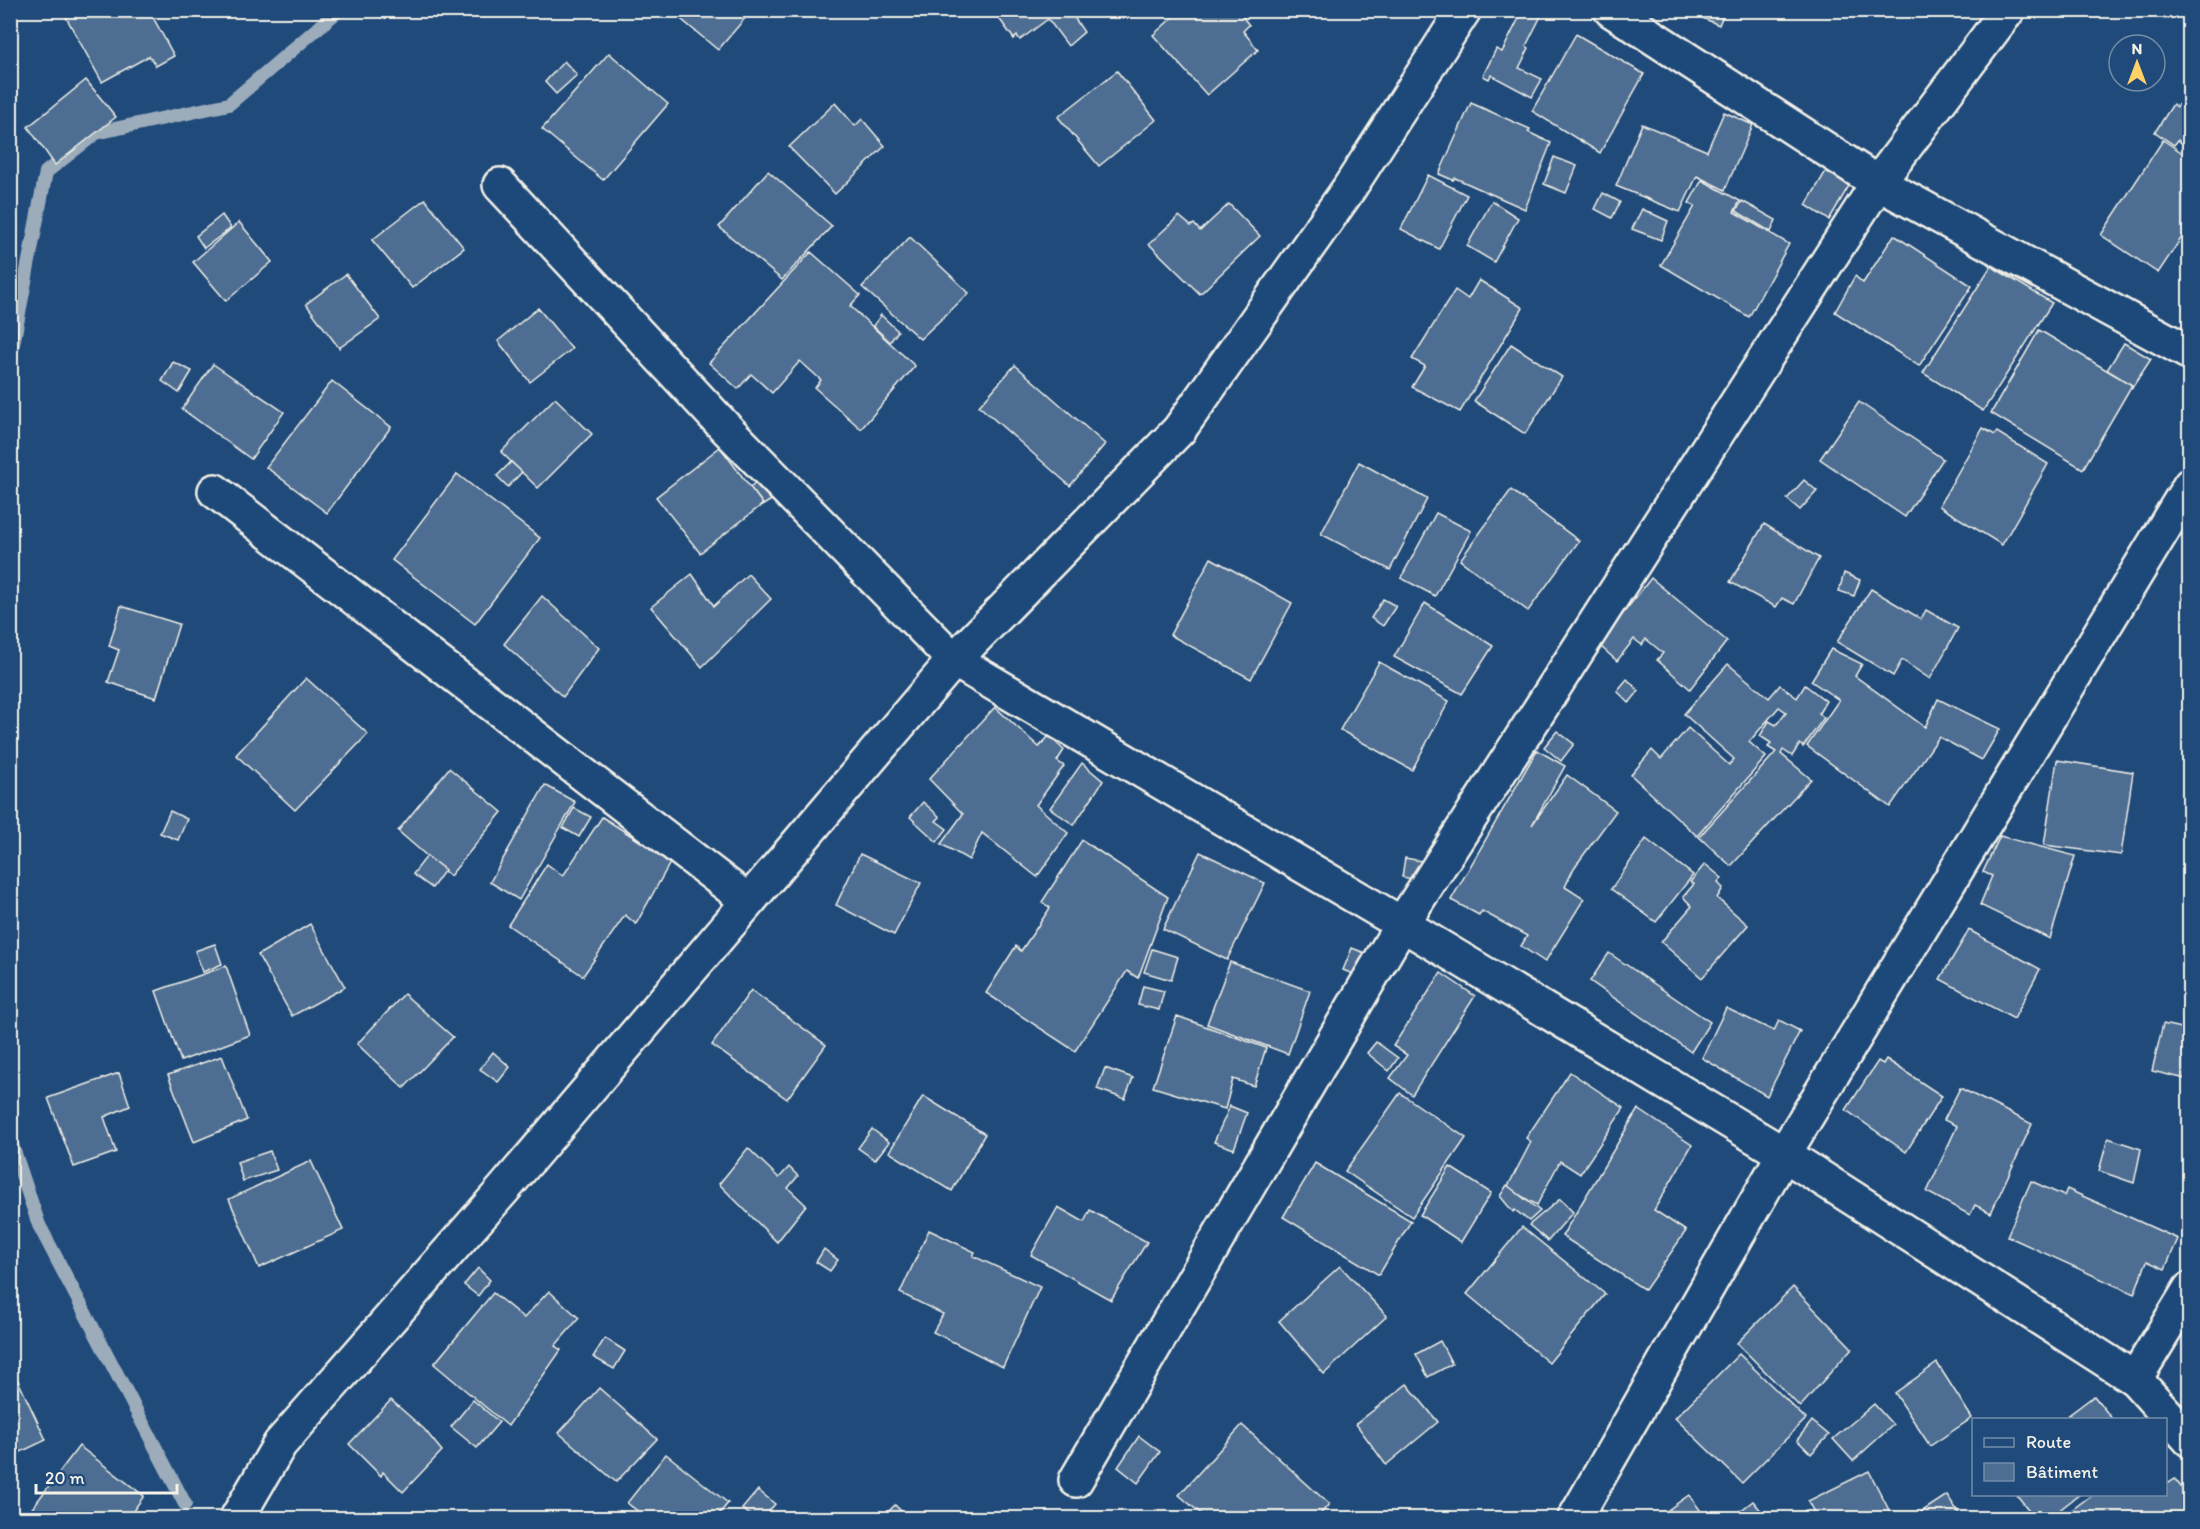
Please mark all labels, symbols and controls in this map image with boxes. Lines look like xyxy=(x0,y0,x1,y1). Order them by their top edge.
north arrow xyxy=(2107,33,2167,93)
text: N xyxy=(2132,39,2142,58)
legend xyxy=(1972,1418,2167,1496)
text: Route xyxy=(2026,1431,2071,1453)
scale bar xyxy=(36,1457,177,1495)
text: Bâtiment xyxy=(2026,1461,2099,1483)
text: 20 m xyxy=(45,1467,85,1489)

